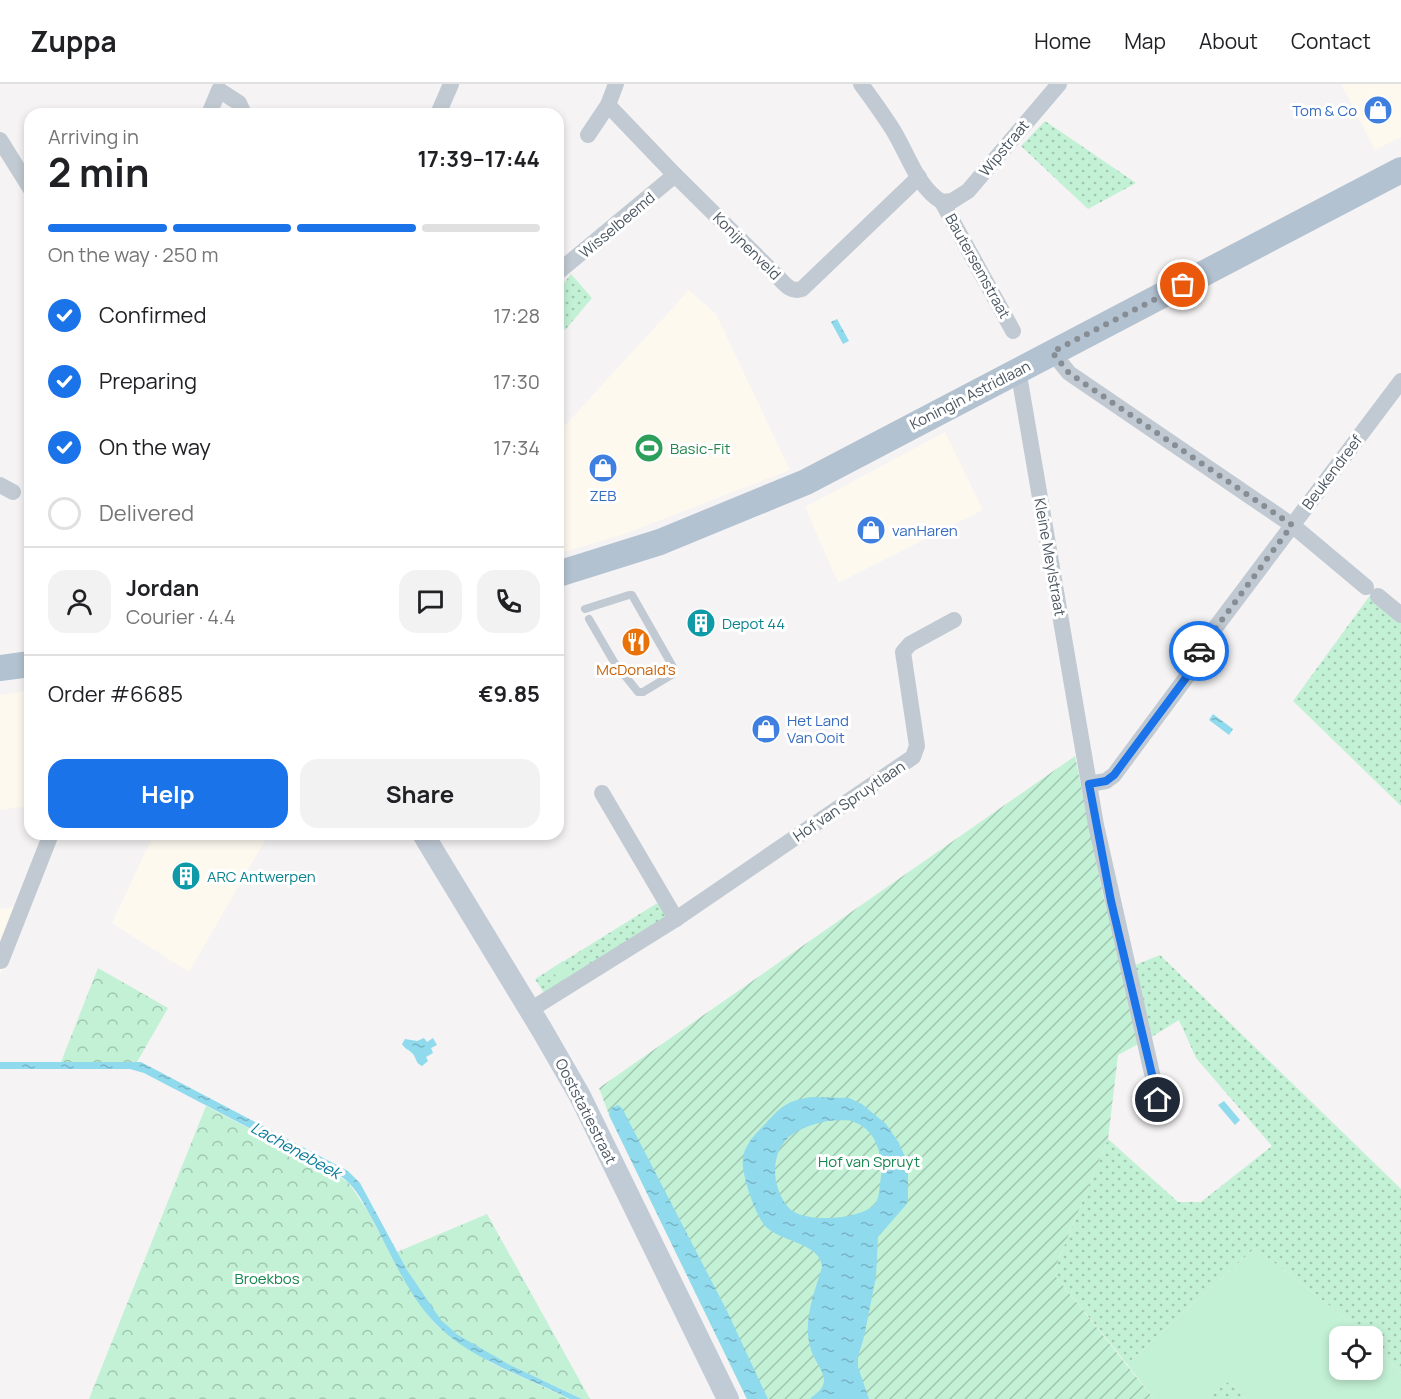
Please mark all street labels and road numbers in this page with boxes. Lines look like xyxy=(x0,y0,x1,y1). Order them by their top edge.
street label: Wipstraat xyxy=(974,115,1034,181)
street label: Wisselbeemd xyxy=(575,187,659,263)
street label: Konijnenveld xyxy=(708,207,786,285)
street label: Bautersemstraat xyxy=(940,210,1016,322)
street label: Koningin Astridlaan xyxy=(906,355,1034,435)
street label: Beukendreef xyxy=(1297,430,1367,514)
street label: Kleine Meylstraat xyxy=(1029,496,1071,618)
street label: Hof van Spruytlaan xyxy=(789,756,909,846)
street label: Ooststatiestraat xyxy=(550,1055,622,1167)

